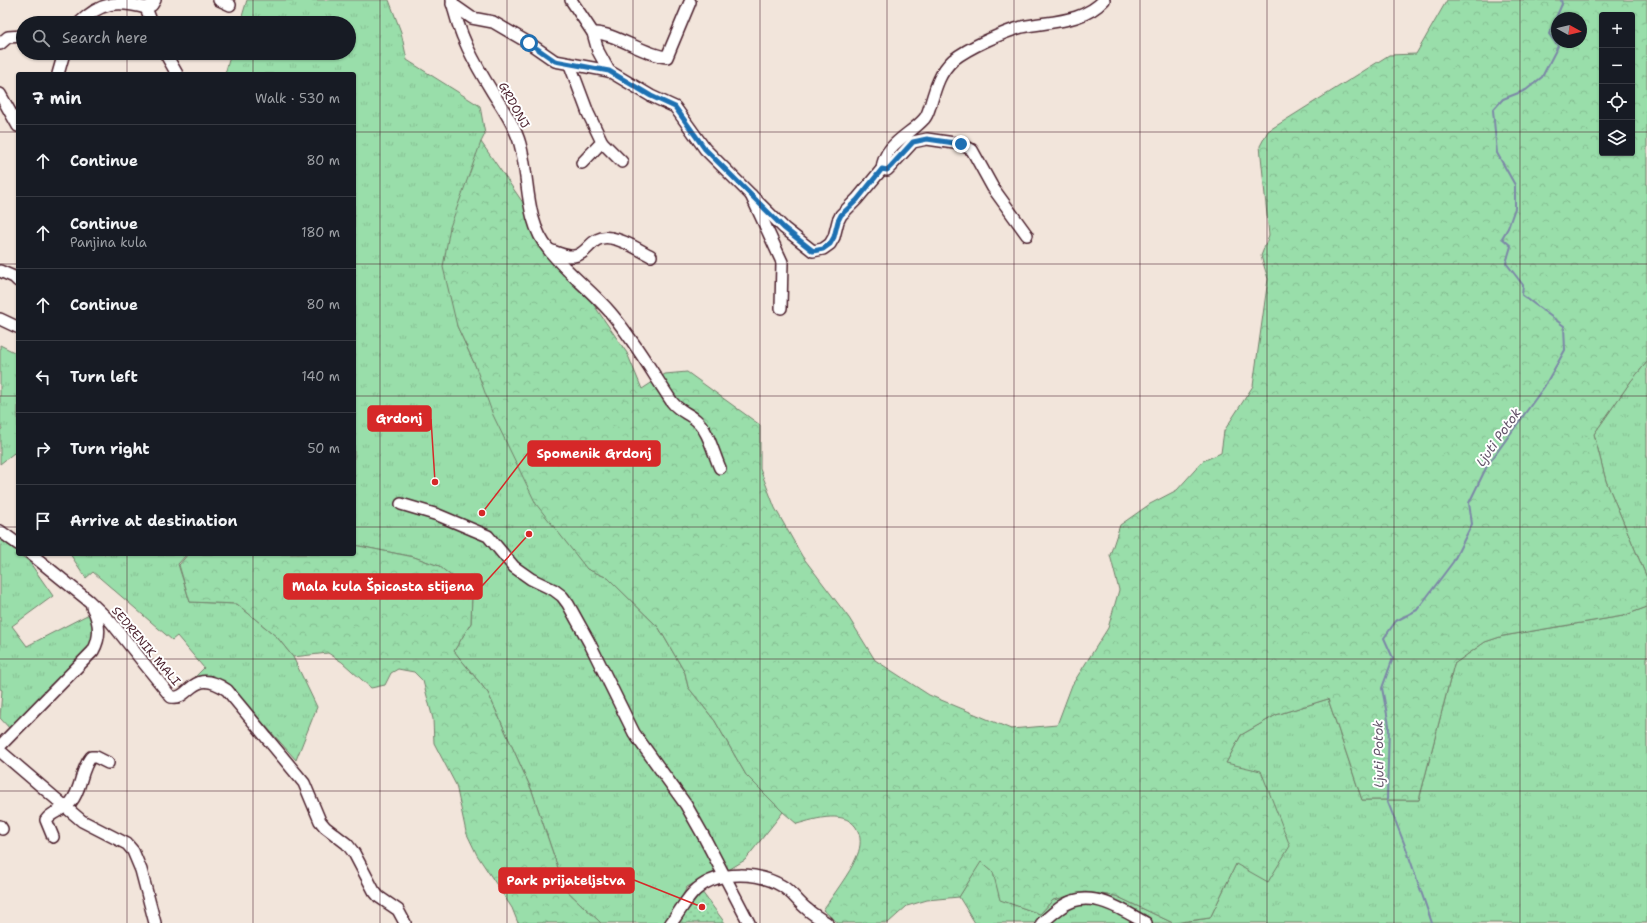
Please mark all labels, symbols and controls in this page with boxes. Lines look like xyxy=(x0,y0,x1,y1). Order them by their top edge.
north arrow xyxy=(1551,12,1587,48)
map controls xyxy=(1599,12,1635,156)
button: + xyxy=(1599,12,1635,48)
search box xyxy=(16,16,356,60)
icon: search xyxy=(30,27,52,49)
text: Search here xyxy=(62,28,148,48)
route start xyxy=(520,34,538,52)
button: − xyxy=(1599,48,1635,84)
street label: GRDONJ xyxy=(495,79,533,131)
button: locate xyxy=(1599,84,1635,120)
text: 7 min xyxy=(32,87,82,109)
text: Walk · 530 m xyxy=(255,90,340,107)
button: layers xyxy=(1599,120,1635,156)
route end xyxy=(952,135,970,153)
icon: ahead xyxy=(32,150,54,172)
text: Continue xyxy=(70,151,138,171)
text: 80 m xyxy=(306,152,340,169)
text: Continue xyxy=(70,214,138,234)
icon: ahead xyxy=(32,222,54,244)
text: 180 m xyxy=(301,224,340,241)
text: Panjina kula xyxy=(70,234,147,251)
icon: ahead xyxy=(32,294,54,316)
text: Continue xyxy=(70,295,138,315)
text: 80 m xyxy=(306,296,340,313)
icon: left xyxy=(32,366,54,388)
text: Turn left xyxy=(70,367,138,387)
text: 140 m xyxy=(301,368,340,385)
water label: Ljuti Potok xyxy=(1472,404,1525,470)
callout: Grdonj xyxy=(368,406,431,431)
text: Grdonj xyxy=(376,410,422,427)
icon: right xyxy=(32,438,54,460)
text: Turn right xyxy=(70,439,150,459)
text: 50 m xyxy=(307,440,340,457)
callout: Spomenik Grdonj xyxy=(528,441,660,466)
text: Spomenik Grdonj xyxy=(536,445,652,462)
icon: arrive xyxy=(32,510,54,532)
text: Arrive at destination xyxy=(70,511,238,531)
callout: Mala kula Špicasta stijena xyxy=(284,574,482,599)
text: Mala kula Špicasta stijena xyxy=(292,577,474,595)
street label: SEDRENIK MALI xyxy=(108,603,184,689)
water label: Ljuti Potok xyxy=(1369,720,1388,788)
callout: Park prijateljstva xyxy=(499,868,634,893)
text: Park prijateljstva xyxy=(507,872,626,889)

